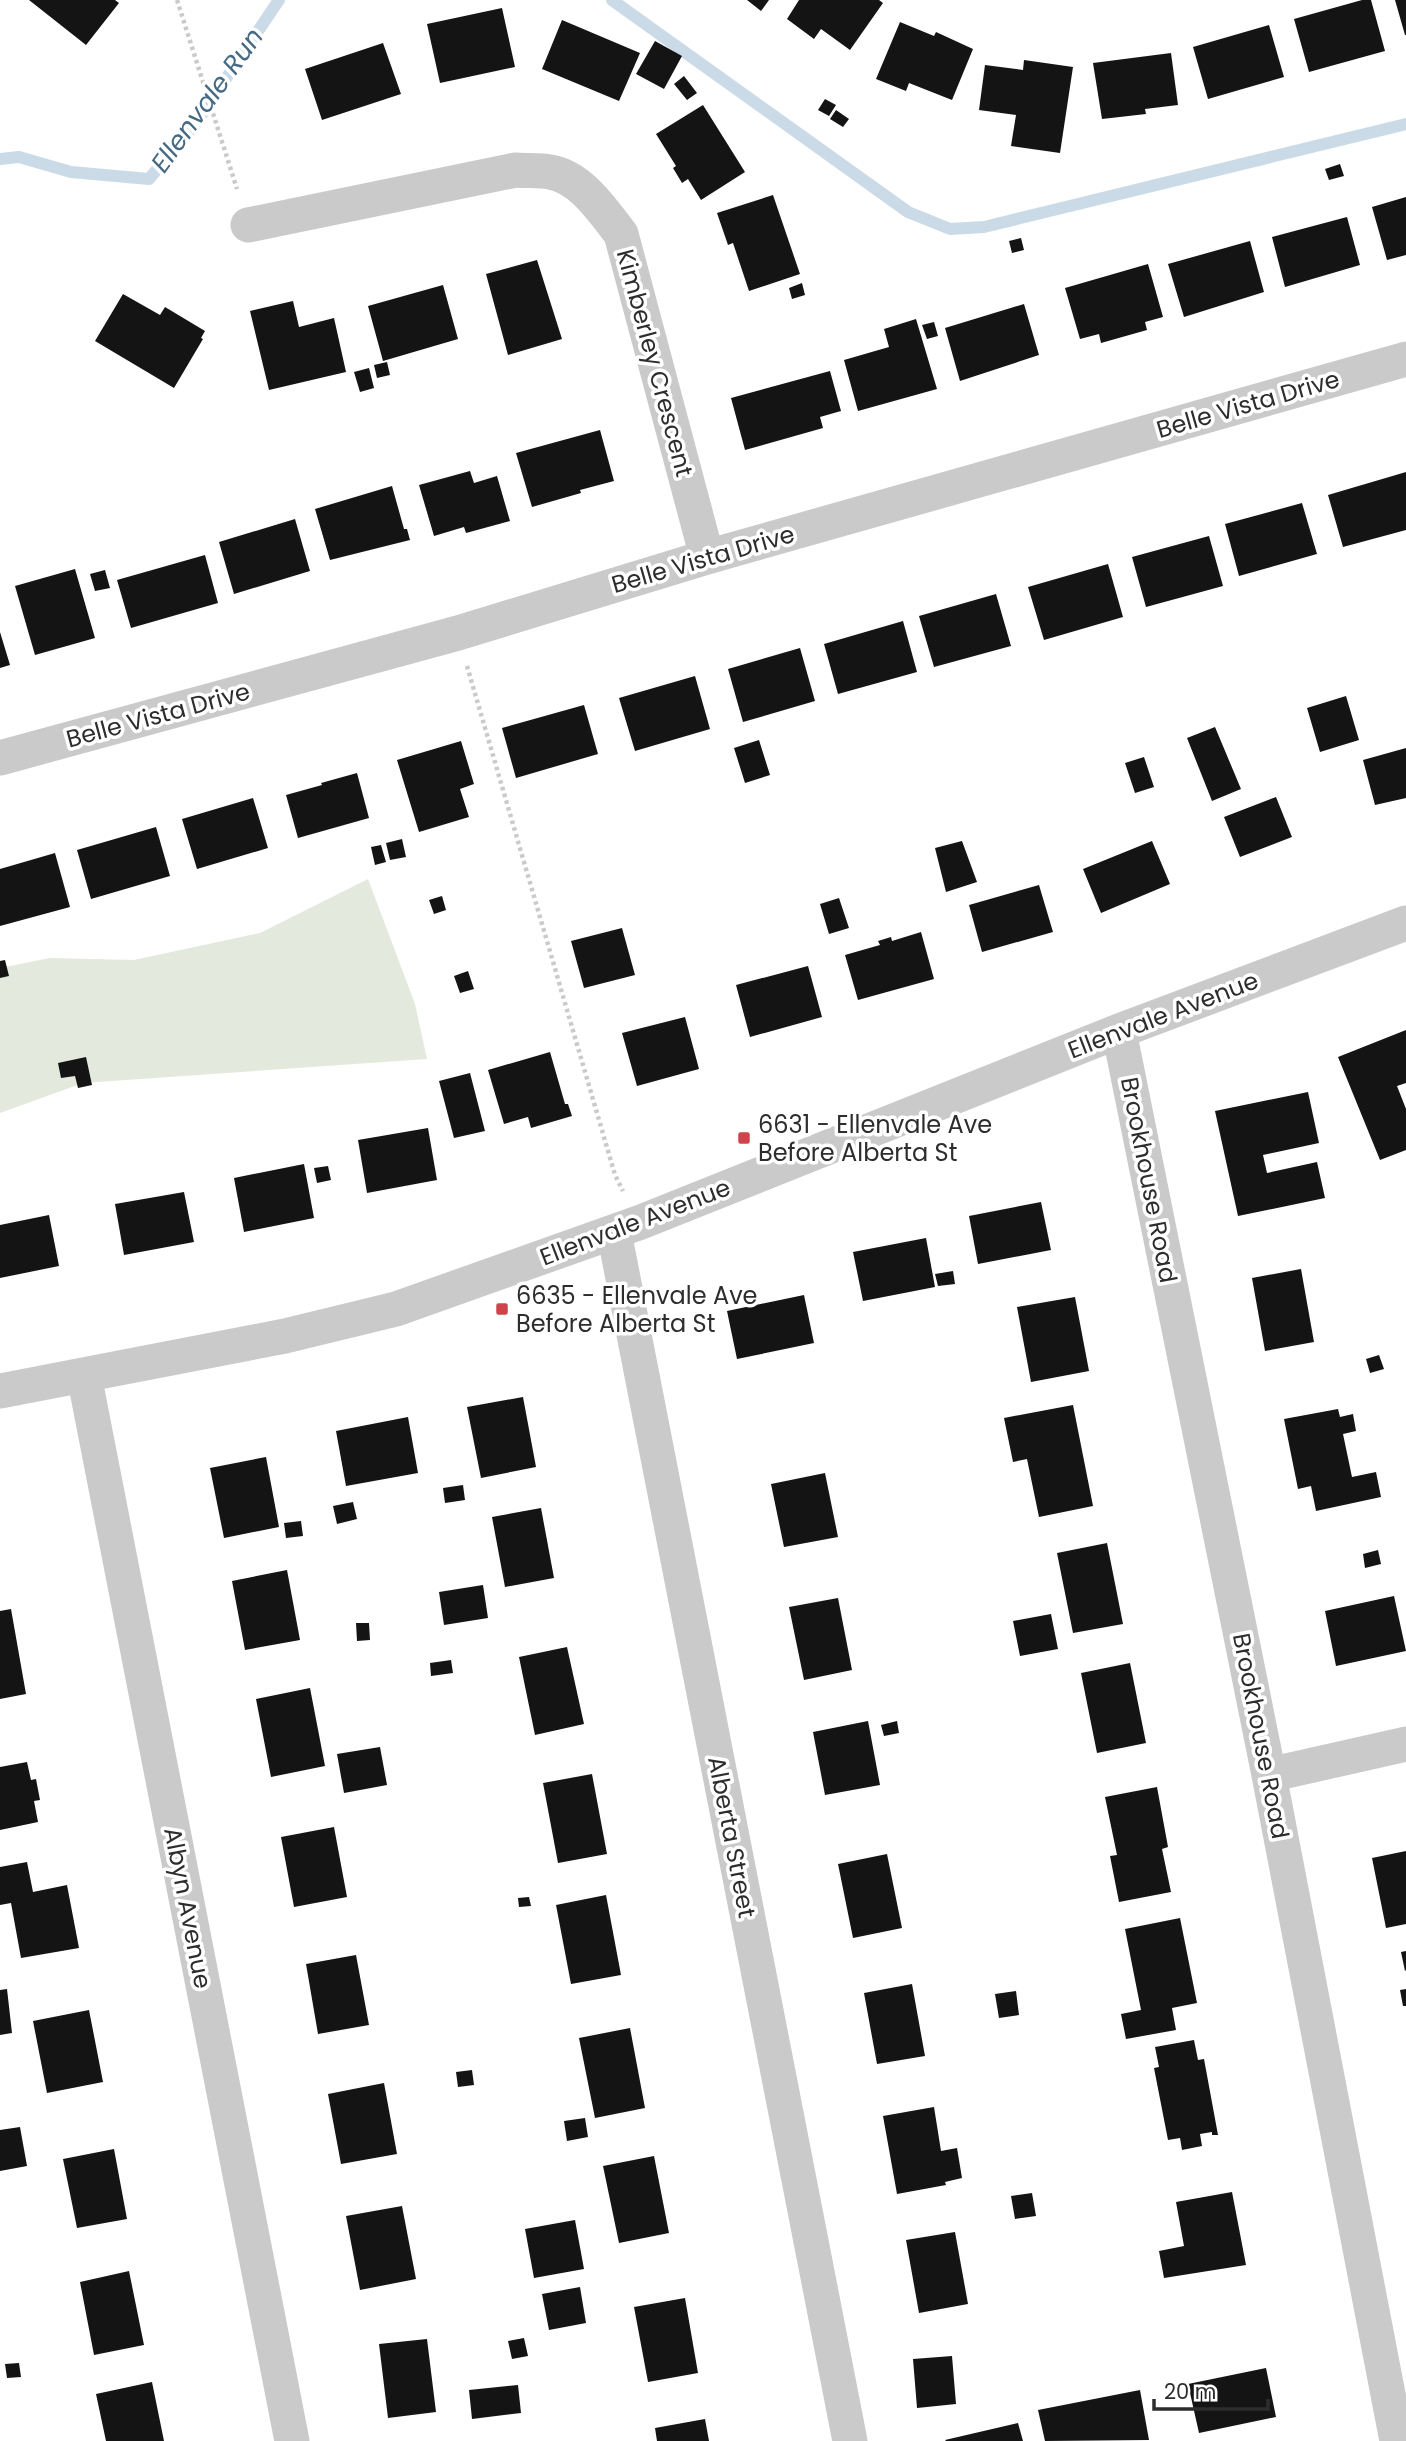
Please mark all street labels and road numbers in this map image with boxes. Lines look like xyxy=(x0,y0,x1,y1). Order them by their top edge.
street label: Kimberley Crescent xyxy=(609,246,701,480)
street label: Belle Vista Drive xyxy=(1153,362,1343,446)
street label: Belle Vista Drive xyxy=(608,517,798,601)
street label: Belle Vista Drive xyxy=(63,675,253,755)
street label: Ellenvale Avenue xyxy=(1063,964,1263,1066)
street label: Brookhouse Road xyxy=(1113,1074,1185,1286)
street label: Ellenvale Avenue xyxy=(535,1171,735,1273)
street label: Brookhouse Road xyxy=(1225,1630,1297,1842)
street label: Alberta Street xyxy=(700,1753,764,1921)
street label: Albyn Avenue xyxy=(156,1824,220,1992)

